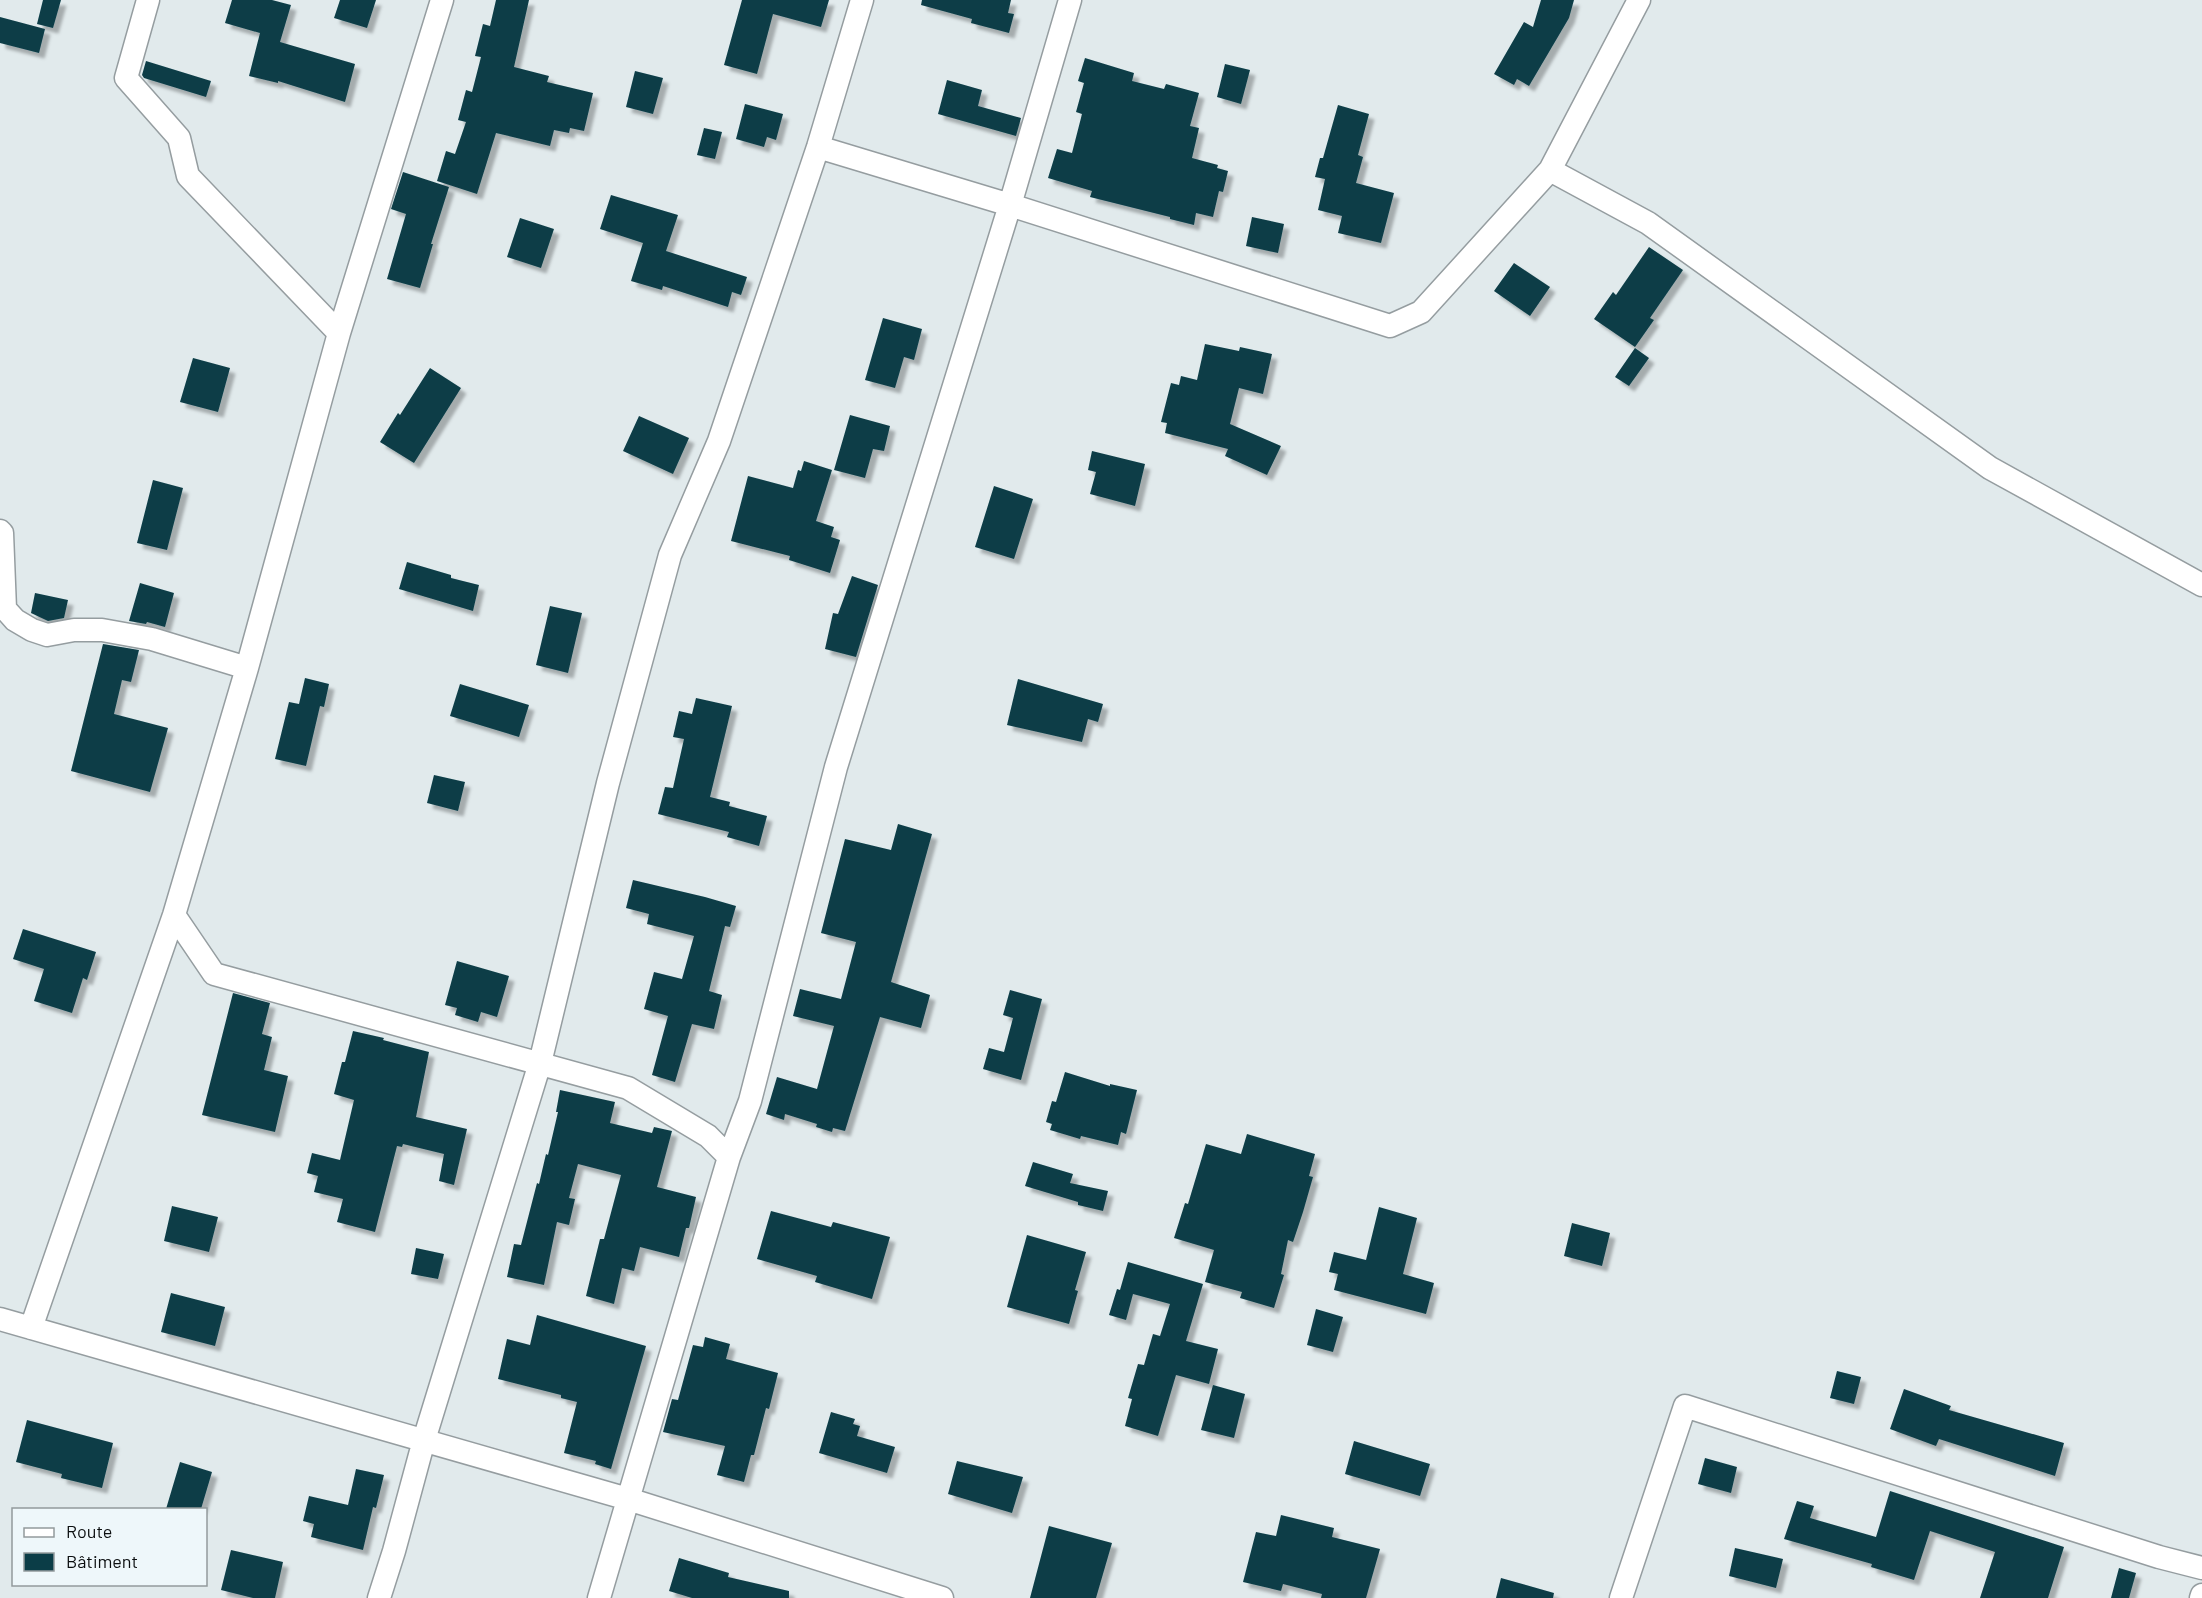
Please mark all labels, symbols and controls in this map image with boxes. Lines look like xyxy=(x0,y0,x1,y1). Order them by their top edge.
legend xyxy=(12,1508,207,1586)
text: Route xyxy=(66,1520,112,1542)
text: Bâtiment xyxy=(66,1550,138,1572)

